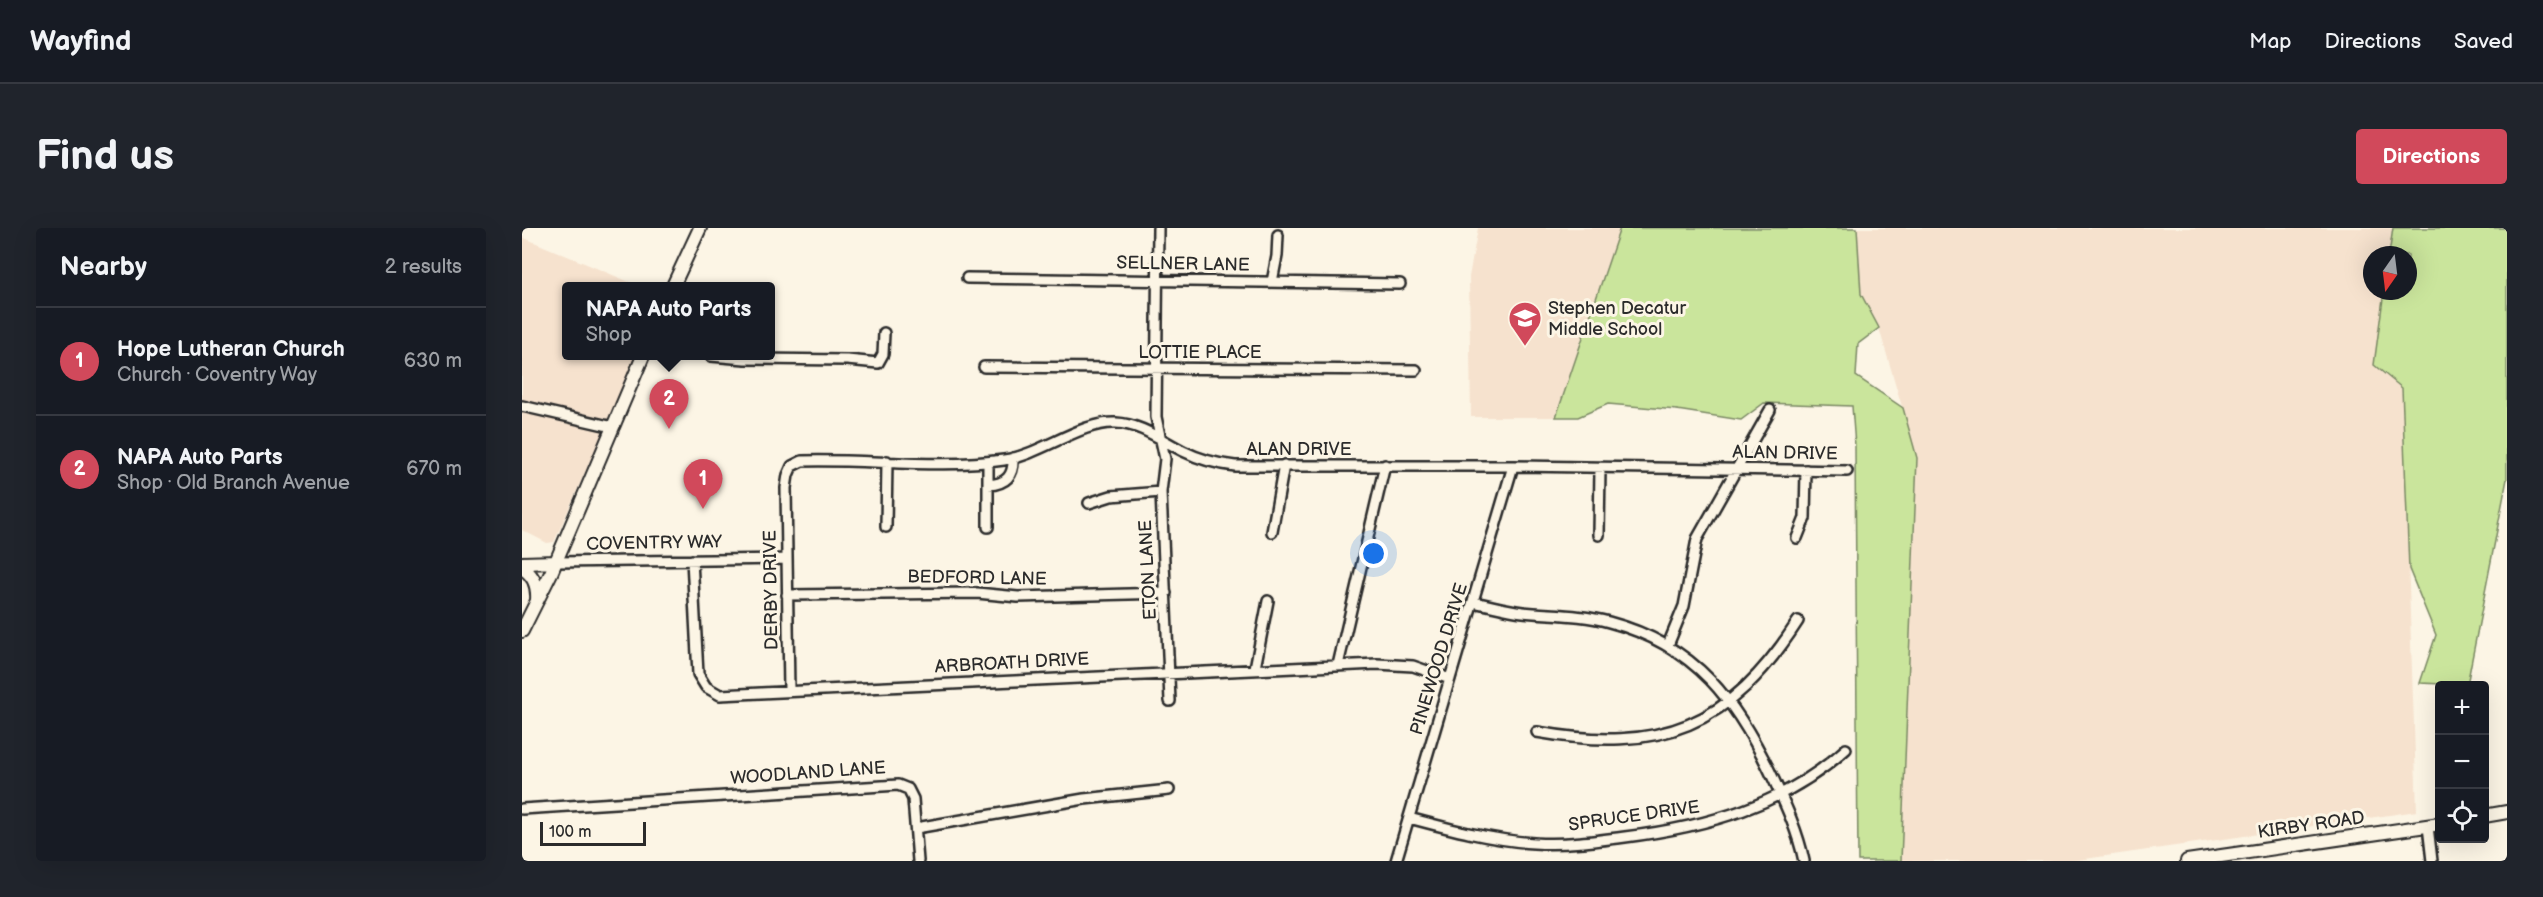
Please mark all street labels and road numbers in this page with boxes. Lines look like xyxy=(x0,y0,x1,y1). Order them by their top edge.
street label: SELLNER LANE xyxy=(1116,252,1250,276)
street label: LOTTIE PLACE xyxy=(1138,342,1262,363)
street label: ALAN DRIVE xyxy=(1246,439,1352,460)
street label: ALAN DRIVE xyxy=(1732,442,1838,464)
street label: ETON LANE xyxy=(1135,519,1161,621)
street label: DERBY DRIVE xyxy=(759,530,783,650)
street label: COVENTRY WAY xyxy=(586,531,723,555)
street label: BEDFORD LANE xyxy=(907,566,1047,590)
street label: PINEWOOD DRIVE xyxy=(1406,580,1472,737)
street label: ARBROATH DRIVE xyxy=(934,648,1090,678)
street label: WOODLAND LANE xyxy=(730,757,886,789)
street label: SPRUCE DRIVE xyxy=(1567,796,1701,836)
street label: KIRBY ROAD xyxy=(2256,807,2366,843)

